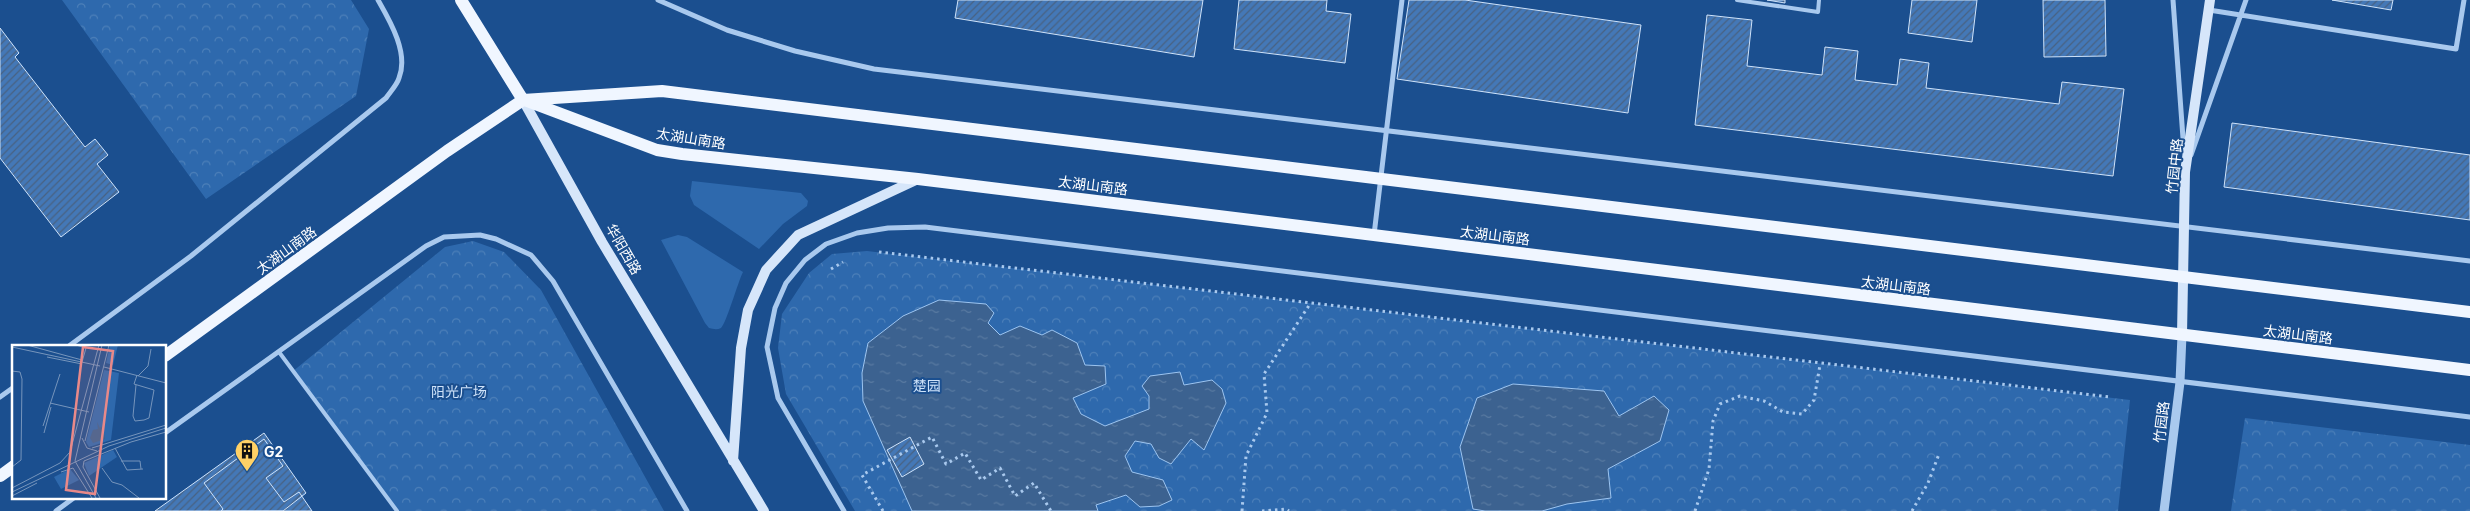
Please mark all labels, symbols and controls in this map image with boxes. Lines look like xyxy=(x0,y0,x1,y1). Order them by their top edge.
street label: 太湖山南路 xyxy=(655,124,727,152)
street label: 竹园中路 xyxy=(2163,137,2185,195)
street label: 太湖山南路 xyxy=(1057,172,1129,198)
street label: 华阳西路 xyxy=(603,221,645,277)
street label: 太湖山南路 xyxy=(1459,222,1531,248)
street label: 太湖山南路 xyxy=(253,223,319,277)
street label: 太湖山南路 xyxy=(1860,272,1932,298)
street label: 太湖山南路 xyxy=(2262,321,2334,347)
inset map xyxy=(12,345,166,498)
park label: 楚园 xyxy=(913,377,941,394)
park label: 阳光广场 xyxy=(431,383,487,400)
street label: 竹园路 xyxy=(2150,400,2172,444)
building icon: G2 xyxy=(234,438,260,472)
place label: G2 xyxy=(264,443,284,460)

